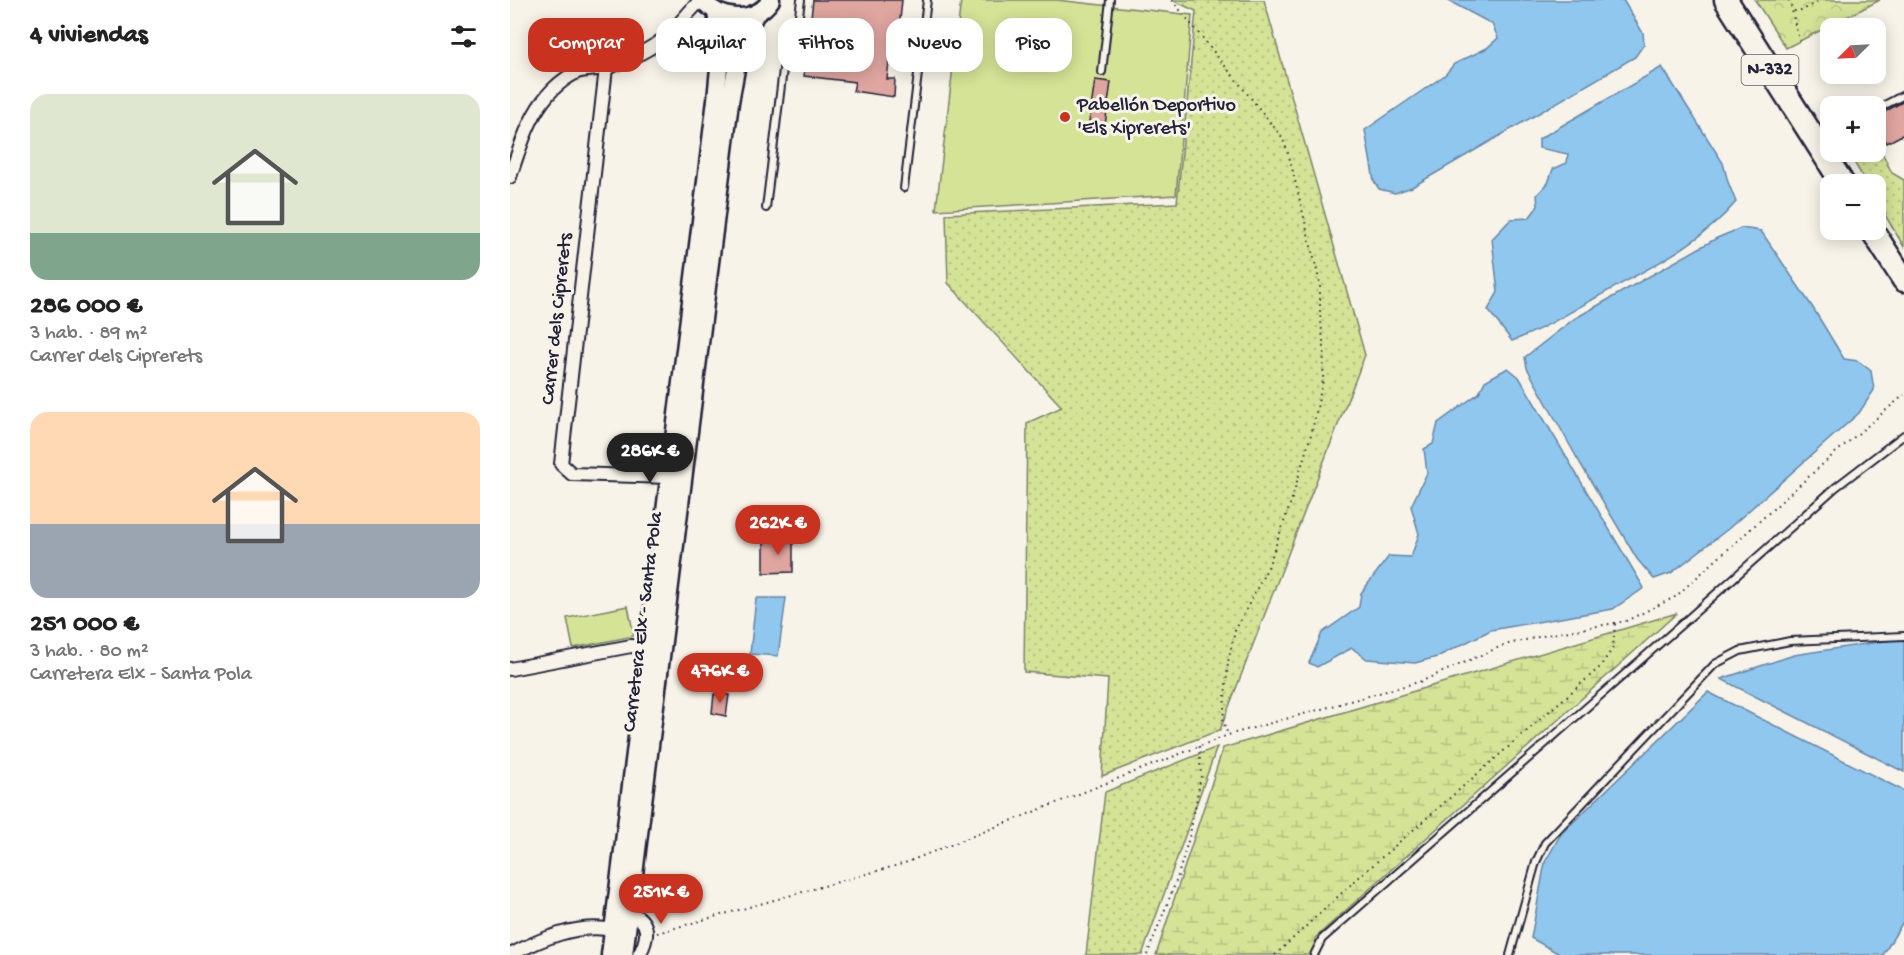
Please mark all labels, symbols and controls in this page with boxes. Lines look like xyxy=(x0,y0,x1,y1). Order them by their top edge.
chip: Comprar xyxy=(528,18,644,72)
chip: Alquilar xyxy=(656,18,766,72)
chip: Filtros xyxy=(778,18,874,72)
chip: Nuevo xyxy=(886,18,983,72)
chip: Piso xyxy=(995,18,1072,72)
north arrow xyxy=(1820,18,1886,84)
map controls xyxy=(1820,18,1886,240)
icon: filters xyxy=(447,20,480,53)
text: 4 viviendas xyxy=(30,21,148,52)
road number: N-332 xyxy=(1742,55,1798,85)
place label: Pabellón Deportivo 'Els Xiprerets' xyxy=(1076,95,1236,141)
button: + xyxy=(1820,96,1886,162)
marker: Pabellón Deportivo 'Els Xiprerets' xyxy=(1058,110,1072,124)
icon: home xyxy=(201,133,309,241)
button: − xyxy=(1820,174,1886,240)
street label: Carrer dels Ciprerets xyxy=(538,232,579,406)
text: 286 000 € xyxy=(30,292,142,323)
text: 3 hab. · 89 m² xyxy=(30,323,147,346)
text: Carrer dels Ciprerets xyxy=(30,346,202,369)
pin: 286K € xyxy=(601,433,699,484)
text: 286K € xyxy=(621,441,679,464)
icon: home xyxy=(201,451,309,559)
pin: 262K € xyxy=(729,505,827,556)
street label: Carretera Elx - Santa Pola xyxy=(619,510,669,733)
text: 262K € xyxy=(749,513,807,536)
text: 251 000 € xyxy=(30,610,139,641)
text: 3 hab. · 80 m² xyxy=(30,641,149,664)
pin: 476K € xyxy=(671,653,769,704)
text: 476K € xyxy=(691,661,749,684)
text: Carretera Elx - Santa Pola xyxy=(30,664,252,687)
pin: 251K € xyxy=(612,874,710,925)
text: 251K € xyxy=(633,882,689,905)

